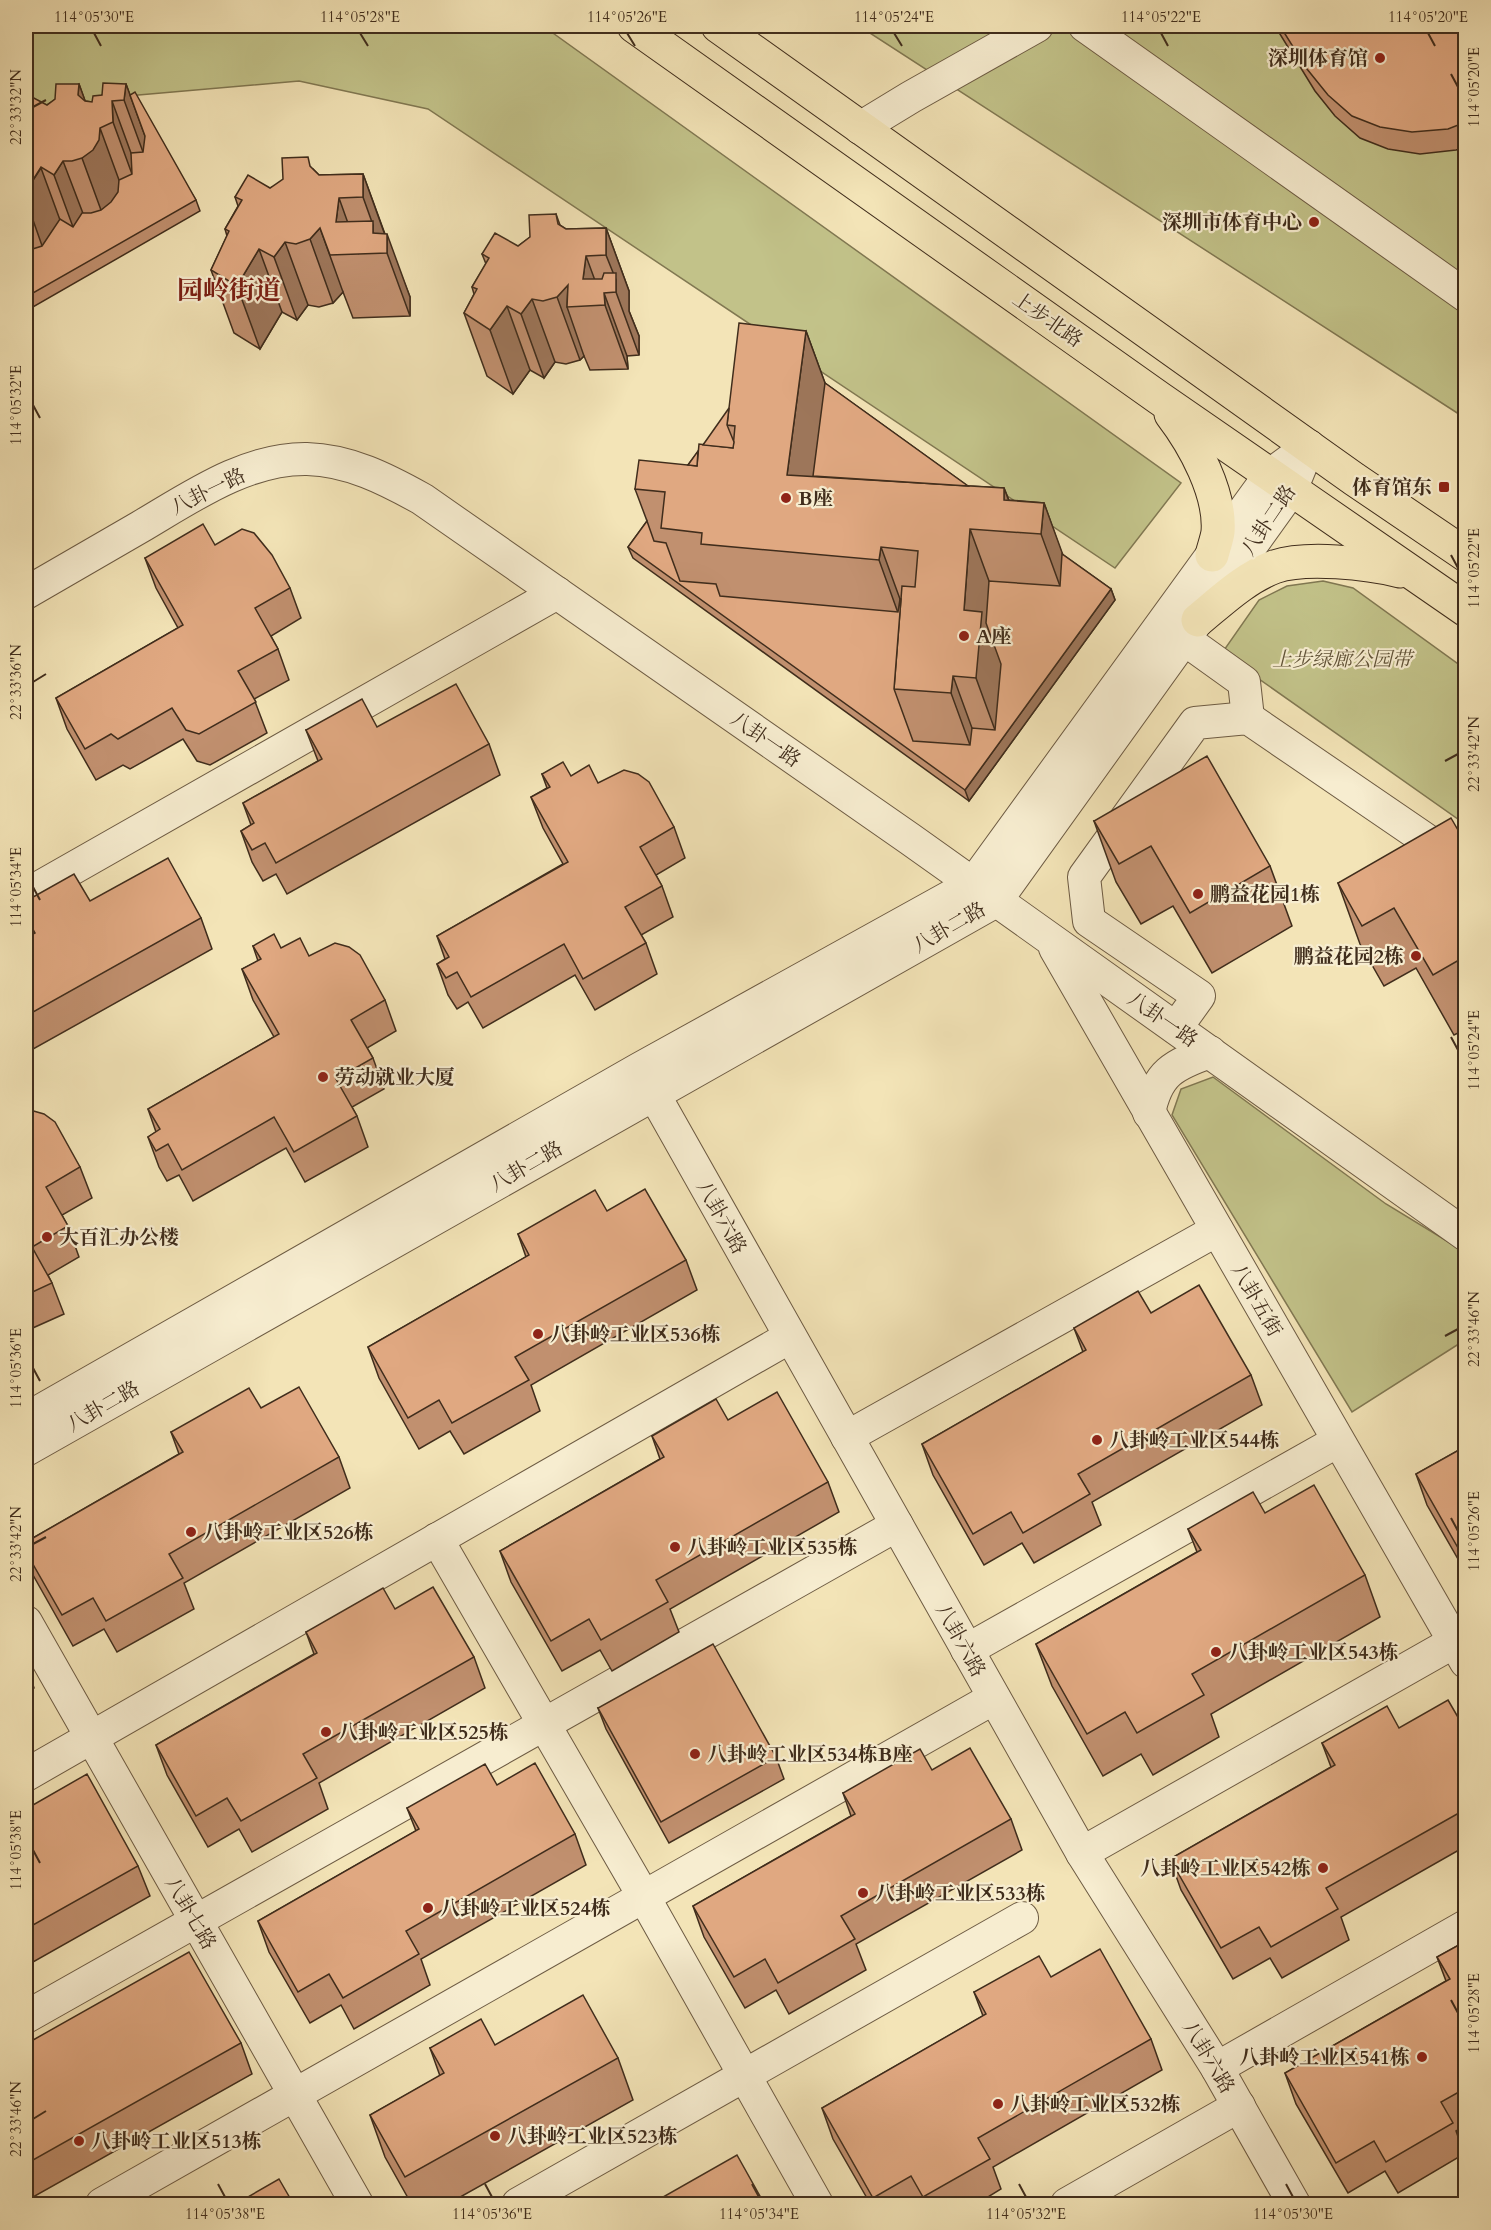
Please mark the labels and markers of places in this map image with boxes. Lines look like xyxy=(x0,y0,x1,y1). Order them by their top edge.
place label: 深圳体育馆 xyxy=(1268,45,1368,72)
marker: 深圳体育馆 xyxy=(1373,51,1387,65)
place label: 深圳市体育中心 xyxy=(1162,209,1302,236)
marker: 深圳市体育中心 xyxy=(1307,215,1321,229)
place label: 体育馆东 xyxy=(1352,474,1432,501)
marker: 体育馆东 xyxy=(1437,480,1451,494)
place label: B座 xyxy=(798,485,832,512)
marker: B座 xyxy=(779,491,793,505)
place label: A座 xyxy=(976,623,1011,650)
marker: A座 xyxy=(957,629,971,643)
place label: 鹏益花园1栋 xyxy=(1210,881,1320,908)
marker: 鹏益花园1栋 xyxy=(1191,887,1205,901)
place label: 鹏益花园2栋 xyxy=(1294,943,1404,970)
marker: 鹏益花园2栋 xyxy=(1409,949,1423,963)
place label: 劳动就业大厦 xyxy=(335,1064,455,1091)
marker: 劳动就业大厦 xyxy=(316,1070,330,1084)
place label: 大百汇办公楼 xyxy=(59,1224,179,1251)
marker: 大百汇办公楼 xyxy=(40,1230,54,1244)
place label: 八卦岭工业区536栋 xyxy=(550,1321,721,1348)
marker: 八卦岭工业区536栋 xyxy=(531,1327,545,1341)
place label: 八卦岭工业区544栋 xyxy=(1109,1427,1280,1454)
marker: 八卦岭工业区544栋 xyxy=(1090,1433,1104,1447)
place label: 八卦岭工业区526栋 xyxy=(203,1519,374,1546)
marker: 八卦岭工业区526栋 xyxy=(184,1525,198,1539)
place label: 八卦岭工业区535栋 xyxy=(687,1534,858,1561)
marker: 八卦岭工业区535栋 xyxy=(668,1540,682,1554)
place label: 八卦岭工业区543栋 xyxy=(1228,1639,1399,1666)
marker: 八卦岭工业区543栋 xyxy=(1209,1645,1223,1659)
place label: 八卦岭工业区525栋 xyxy=(338,1719,509,1746)
marker: 八卦岭工业区525栋 xyxy=(319,1725,333,1739)
place label: 八卦岭工业区534栋B座 xyxy=(707,1741,912,1768)
marker: 八卦岭工业区534栋B座 xyxy=(688,1747,702,1761)
place label: 八卦岭工业区542栋 xyxy=(1140,1855,1311,1882)
marker: 八卦岭工业区542栋 xyxy=(1316,1861,1330,1875)
place label: 八卦岭工业区533栋 xyxy=(875,1880,1046,1907)
marker: 八卦岭工业区533栋 xyxy=(856,1886,870,1900)
place label: 八卦岭工业区524栋 xyxy=(440,1895,611,1922)
marker: 八卦岭工业区524栋 xyxy=(421,1901,435,1915)
place label: 八卦岭工业区541栋 xyxy=(1239,2044,1410,2071)
marker: 八卦岭工业区541栋 xyxy=(1415,2050,1429,2064)
place label: 八卦岭工业区532栋 xyxy=(1010,2091,1181,2118)
marker: 八卦岭工业区532栋 xyxy=(991,2097,1005,2111)
place label: 八卦岭工业区523栋 xyxy=(507,2123,678,2150)
place label: 八卦岭工业区513栋 xyxy=(91,2128,262,2155)
marker: 八卦岭工业区523栋 xyxy=(488,2129,502,2143)
marker: 八卦岭工业区513栋 xyxy=(72,2134,86,2148)

